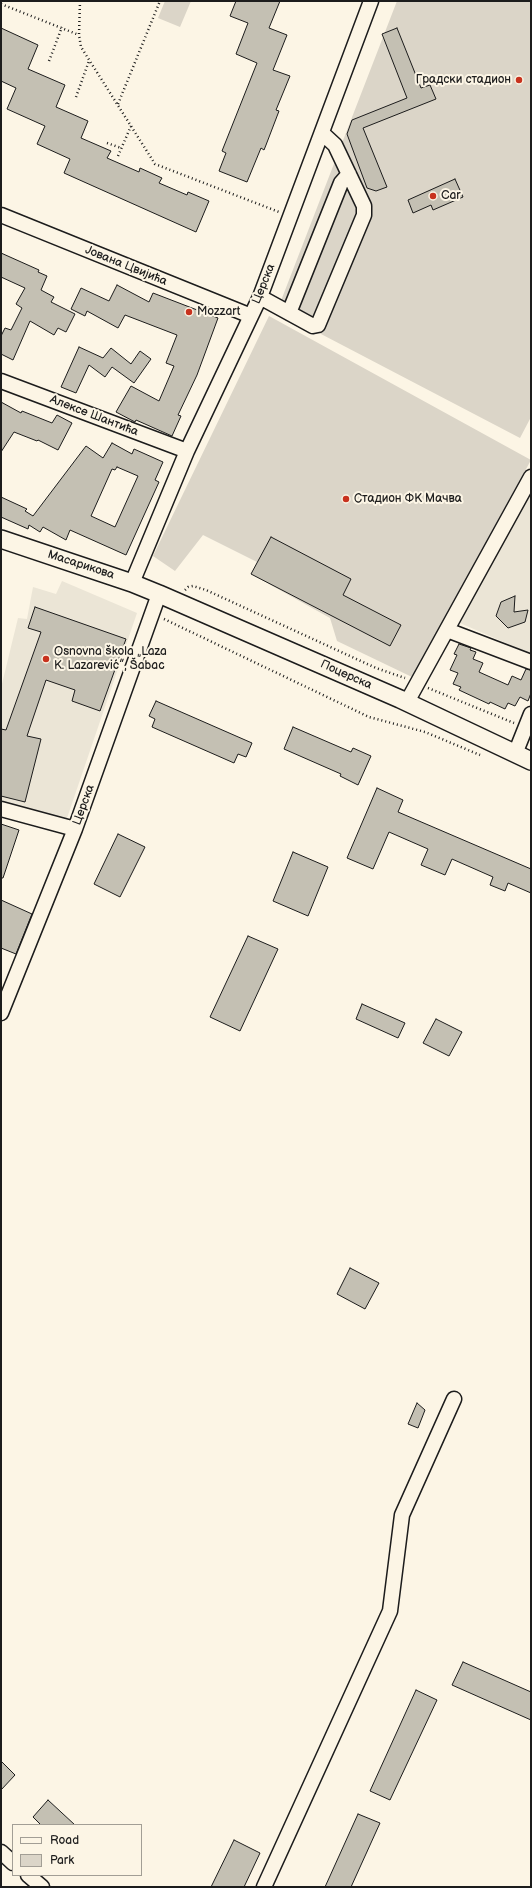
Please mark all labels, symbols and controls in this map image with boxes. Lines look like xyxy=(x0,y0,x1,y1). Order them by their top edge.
place label: Градски стадион xyxy=(416,73,511,87)
marker: Градски стадион xyxy=(514,75,524,85)
place label: Car xyxy=(441,189,461,203)
marker: Car xyxy=(428,191,438,201)
street label: Јована Цвијића xyxy=(83,243,169,289)
street label: Церска xyxy=(249,262,279,306)
place label: Mozzart xyxy=(197,305,240,319)
marker: Mozzart xyxy=(184,307,194,317)
street label: Алексе Шантића xyxy=(48,393,140,439)
place label: Стадион ФК Мачва xyxy=(354,492,462,506)
marker: Стадион ФК Мачва xyxy=(341,494,351,504)
street label: Масарикова xyxy=(46,547,116,583)
place label: Osnovna škola „Laza K. Lazarević”, Šabac xyxy=(54,645,167,673)
marker: Osnovna škola „Laza K. Lazarević”, Šabac xyxy=(41,654,51,664)
street label: Поцерска xyxy=(318,657,374,693)
street label: Церска xyxy=(70,783,98,827)
legend xyxy=(12,1824,142,1876)
text: Road xyxy=(50,1833,79,1848)
text: Park xyxy=(50,1853,74,1868)

